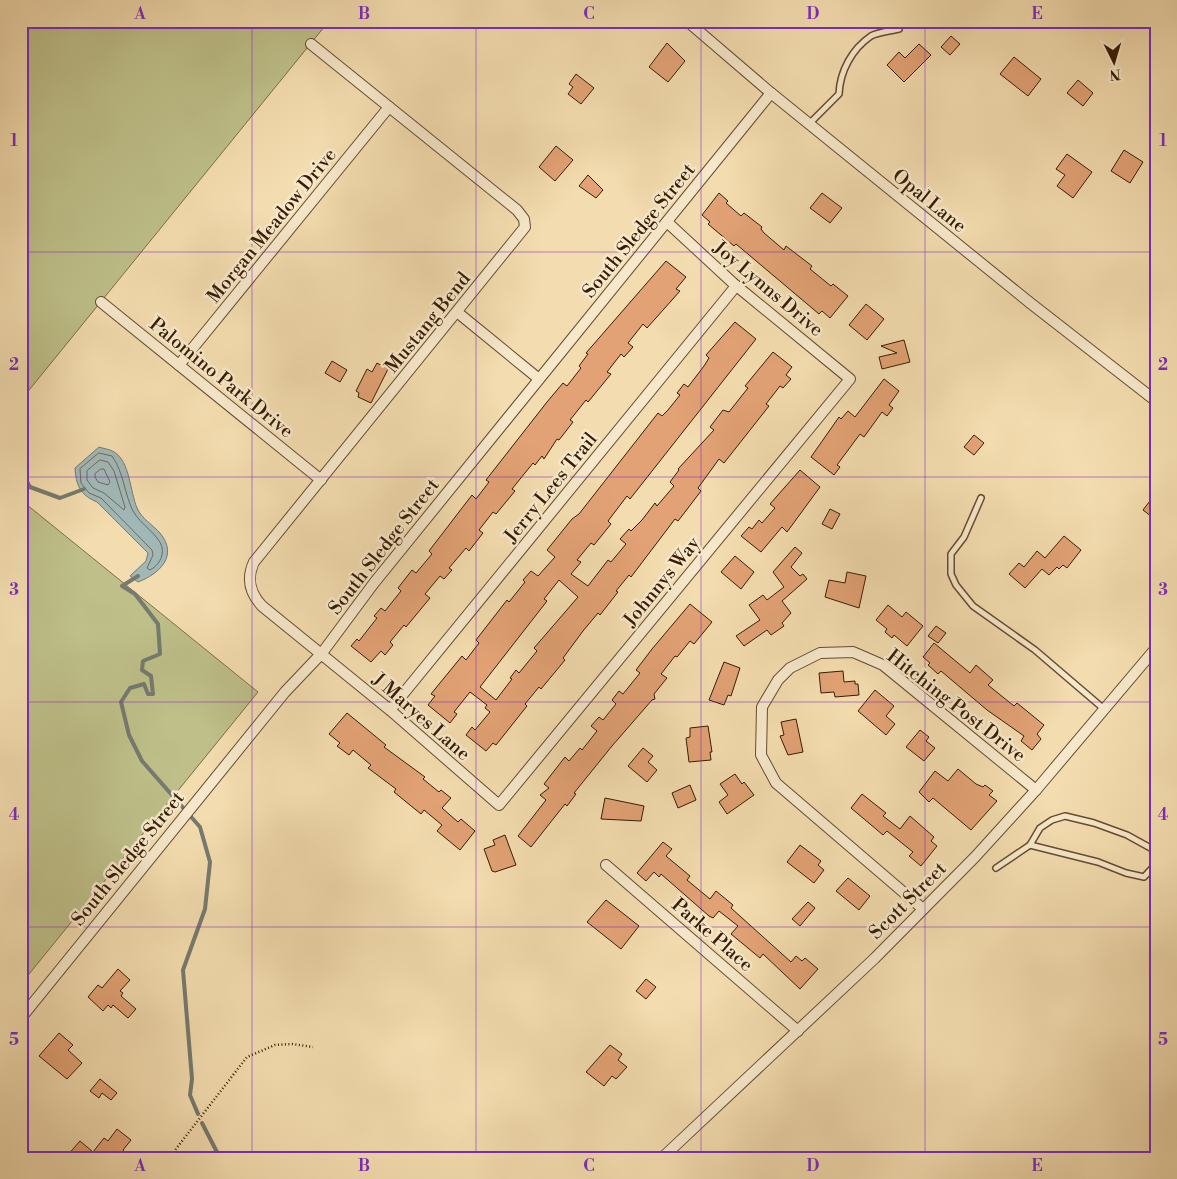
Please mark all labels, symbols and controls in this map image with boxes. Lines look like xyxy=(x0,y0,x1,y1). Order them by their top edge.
text: A xyxy=(133,4,146,24)
text: B xyxy=(358,4,370,24)
text: C xyxy=(583,4,595,24)
text: D xyxy=(807,4,820,24)
text: E xyxy=(1031,4,1043,24)
north arrow xyxy=(1090,38,1140,88)
text: N xyxy=(1109,65,1121,83)
text: 1 xyxy=(10,131,18,151)
text: 1 xyxy=(1159,131,1167,151)
street label: Morgan Meadow Drive xyxy=(202,143,342,308)
street label: South Sledge Street xyxy=(577,158,701,303)
street label: Opal Lane xyxy=(888,164,971,238)
street label: Joy Lynns Drive xyxy=(708,235,828,342)
street label: Mustang Bend xyxy=(380,267,476,378)
street label: Palomino Park Drive xyxy=(144,312,298,443)
text: 2 xyxy=(9,355,19,375)
text: 2 xyxy=(1158,355,1168,375)
street label: Jerry Lees Trail xyxy=(498,428,603,548)
street label: South Sledge Street xyxy=(323,474,445,620)
street label: Johnnys Way xyxy=(618,531,706,632)
text: 3 xyxy=(9,580,19,600)
text: 3 xyxy=(1158,580,1168,600)
street label: Hitching Post Drive xyxy=(882,644,1031,767)
street label: J Maryes Lane xyxy=(367,667,475,766)
street label: South Sledge Street xyxy=(66,786,190,931)
text: 4 xyxy=(9,805,20,825)
text: 4 xyxy=(1158,805,1169,825)
street label: Scott Street xyxy=(864,857,952,945)
street label: Parke Place xyxy=(667,893,758,977)
text: 5 xyxy=(9,1030,19,1050)
text: 5 xyxy=(1158,1030,1168,1050)
text: A xyxy=(133,1156,146,1176)
text: B xyxy=(358,1156,370,1176)
text: C xyxy=(583,1156,595,1176)
text: D xyxy=(807,1156,820,1176)
text: E xyxy=(1031,1156,1043,1176)

